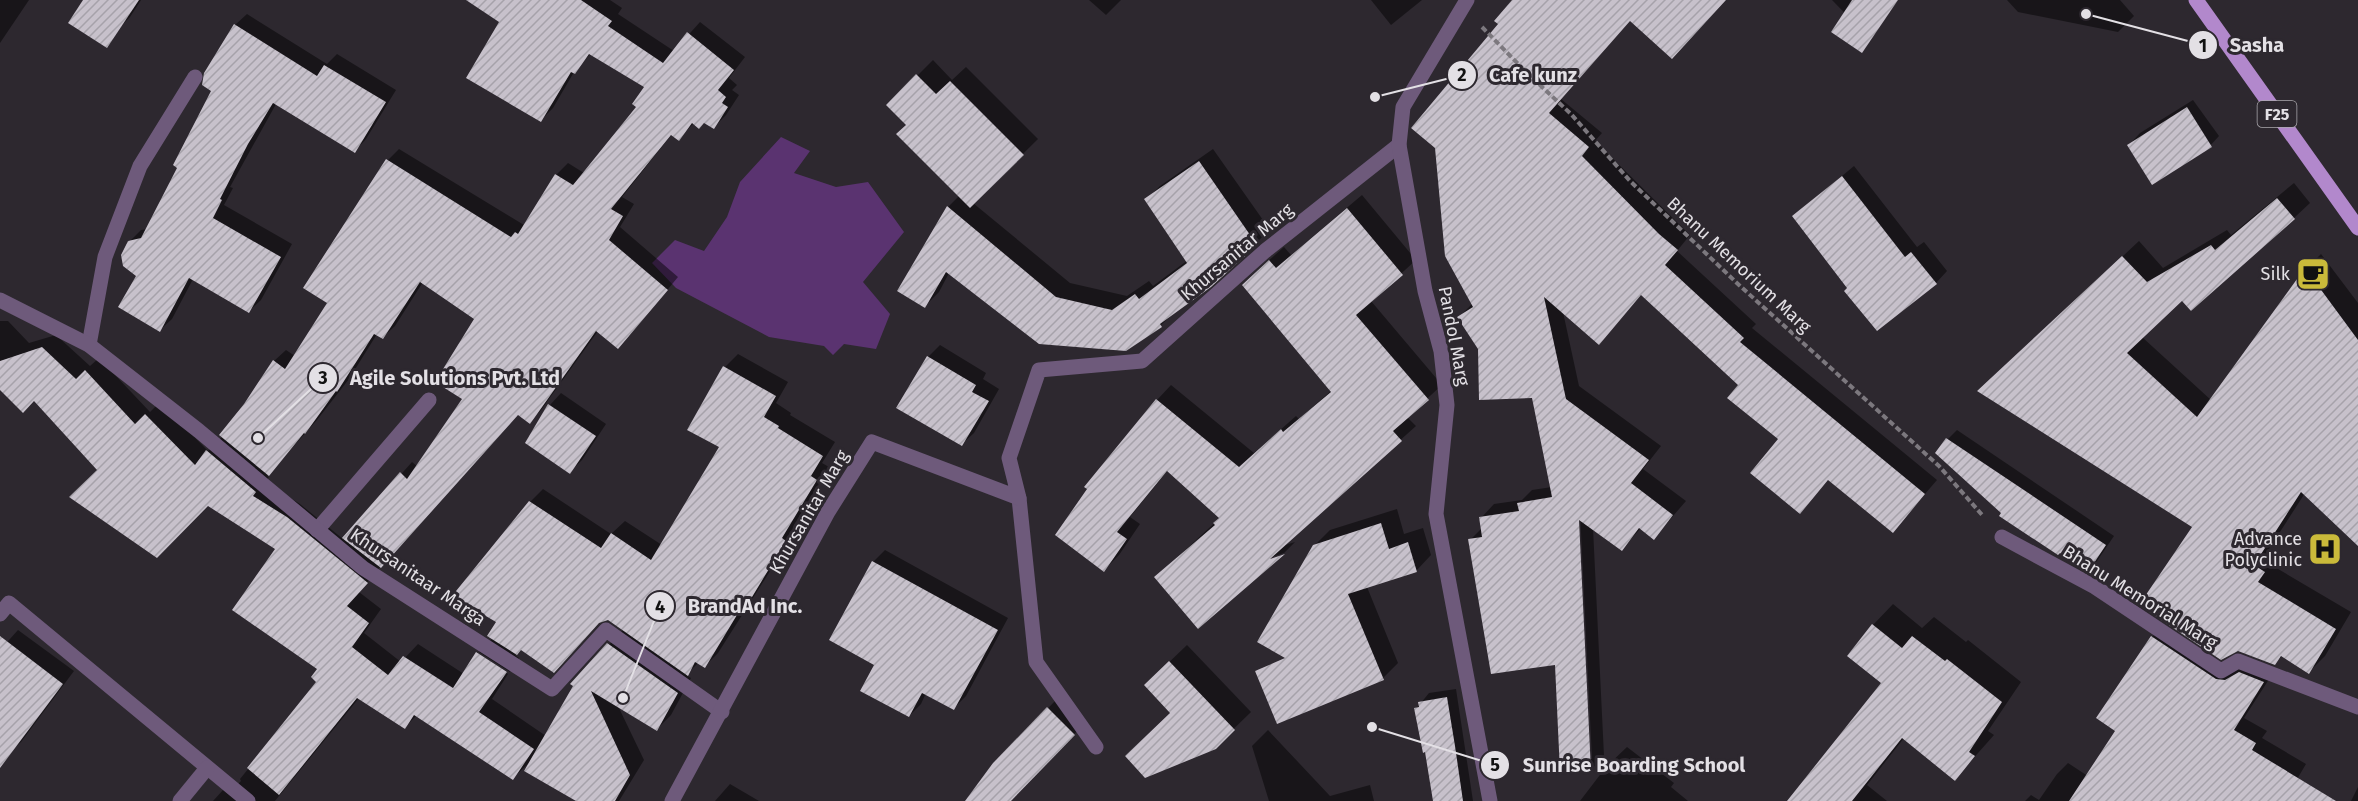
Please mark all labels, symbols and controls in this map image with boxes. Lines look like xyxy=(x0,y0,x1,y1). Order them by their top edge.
callout: Sasha xyxy=(2188,26,2297,64)
text: Sasha xyxy=(2230,33,2284,57)
text: 1 xyxy=(2199,35,2207,57)
callout: Cafe kunz xyxy=(1447,56,1589,94)
text: Cafe kunz xyxy=(1489,63,1577,87)
text: 2 xyxy=(1457,64,1467,86)
road number: F25 xyxy=(2258,101,2296,127)
street label: Bhanu Memorium Marg xyxy=(1662,192,1816,338)
street label: Khursanitar Marg xyxy=(1176,198,1298,305)
cafe icon: Silk xyxy=(2295,256,2331,292)
place label: Silk xyxy=(2261,263,2291,285)
street label: Pandol Marg xyxy=(1434,284,1475,388)
callout: Agile Solutions Pvt. Ltd xyxy=(308,359,572,397)
text: Agile Solutions Pvt. Ltd xyxy=(349,366,560,390)
text: 3 xyxy=(317,367,328,389)
street label: Khursanitar Marg xyxy=(765,445,854,578)
street label: Khursanitaar Marga xyxy=(346,523,490,631)
place label: Advance Polyclinic xyxy=(2225,528,2302,571)
hospital icon: Advance Polyclinic xyxy=(2307,531,2343,567)
street label: Bhanu Memorial Marg xyxy=(2059,540,2222,654)
callout: BrandAd Inc. xyxy=(645,587,814,625)
text: BrandAd Inc. xyxy=(688,594,803,618)
text: 4 xyxy=(655,596,665,618)
callout: Sunrise Boarding School xyxy=(1480,746,1757,784)
text: Sunrise Boarding School xyxy=(1523,753,1745,777)
text: 5 xyxy=(1490,754,1500,776)

